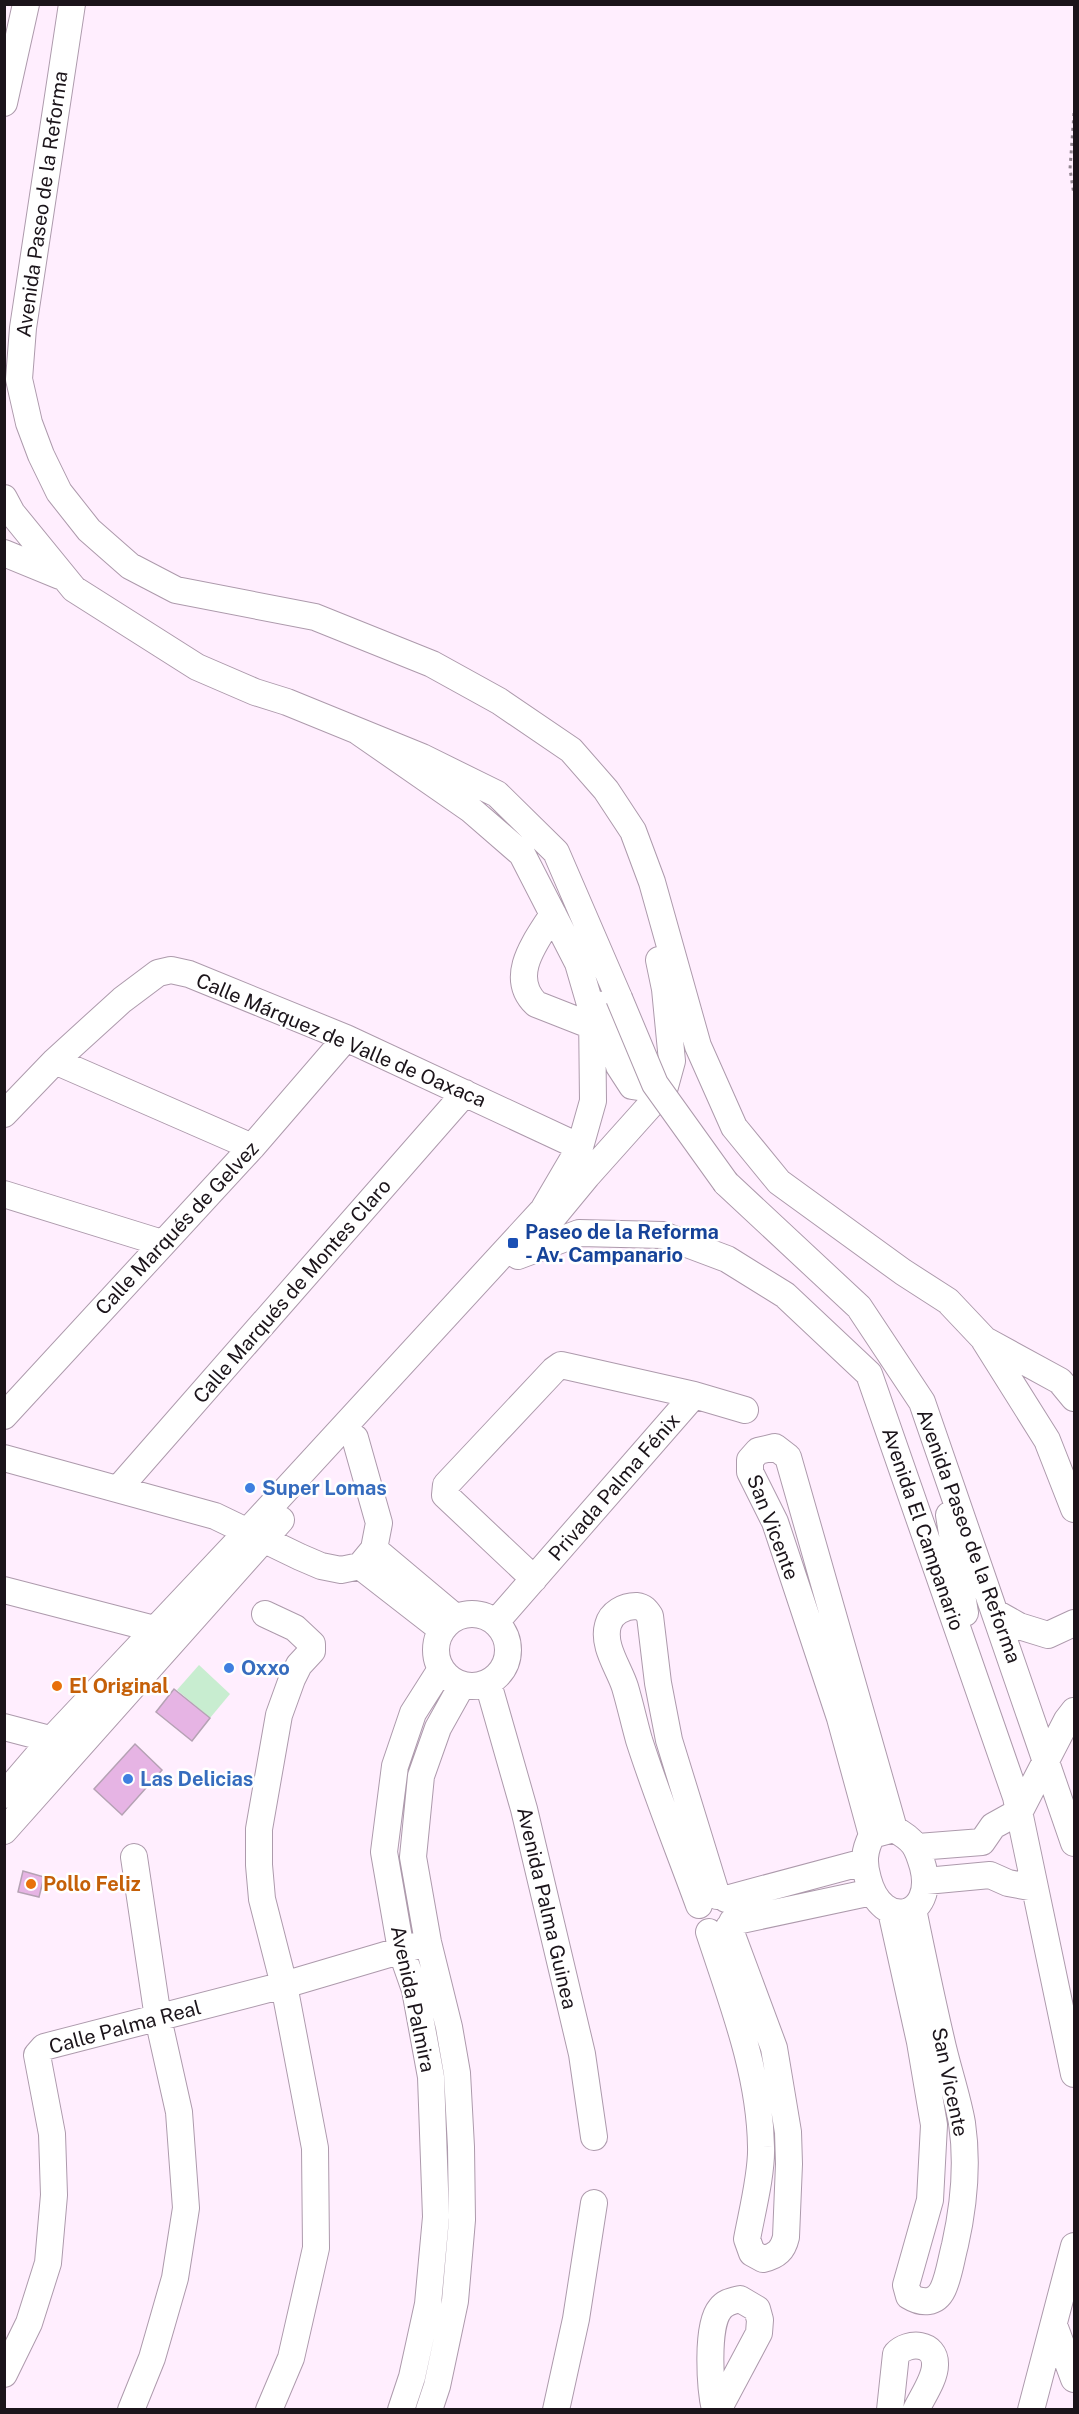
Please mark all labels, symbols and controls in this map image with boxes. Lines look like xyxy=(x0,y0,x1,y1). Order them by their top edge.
street label: Avenida Paseo de la Reforma xyxy=(11,69,73,339)
street label: Calle Márquez de Valle de Oaxaca xyxy=(192,968,490,1112)
street label: Calle Marqués de Gelvez xyxy=(90,1136,264,1320)
street label: Calle Marqués de Montes Claro xyxy=(188,1174,396,1408)
place label: Paseo de la Reforma - Av. Campanario xyxy=(525,1220,719,1267)
marker: Paseo de la Reforma - Av. Campanario xyxy=(506,1236,520,1250)
street label: Avenida Paseo de la Reforma xyxy=(912,1406,1026,1666)
street label: Privada Palma Fénix xyxy=(543,1408,685,1566)
street label: Avenida El Campanario xyxy=(877,1424,969,1634)
street label: San Vicente xyxy=(742,1471,804,1583)
place label: Super Lomas xyxy=(262,1476,387,1500)
marker: Super Lomas xyxy=(243,1481,257,1495)
place label: Oxxo xyxy=(241,1656,290,1680)
marker: Oxxo xyxy=(222,1661,236,1675)
place label: El Original xyxy=(69,1674,169,1698)
marker: El Original xyxy=(50,1679,64,1693)
place label: Las Delicias xyxy=(140,1767,253,1791)
marker: Las Delicias xyxy=(121,1772,135,1786)
street label: Avenida Palma Guinea xyxy=(512,1805,582,2011)
place label: Pollo Feliz xyxy=(43,1872,141,1896)
marker: Pollo Feliz xyxy=(24,1877,38,1891)
street label: Avenida Palmira xyxy=(386,1924,440,2074)
street label: Calle Palma Real xyxy=(46,1995,204,2059)
street label: San Vicente xyxy=(927,2025,973,2139)

